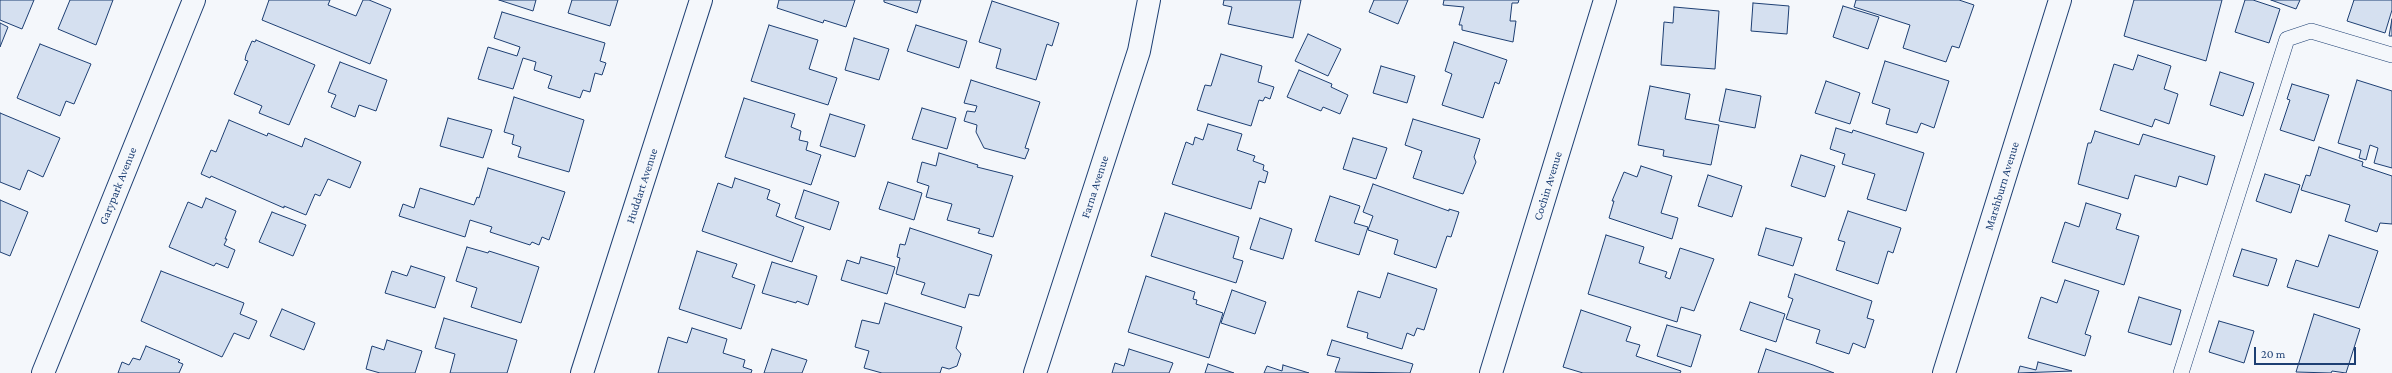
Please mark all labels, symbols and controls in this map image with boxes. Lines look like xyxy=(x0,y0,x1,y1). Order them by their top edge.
street label: Marshburn Avenue xyxy=(1982,140,2022,232)
street label: Garypark Avenue xyxy=(96,145,140,227)
street label: Huddart Avenue xyxy=(623,147,661,225)
street label: Cochin Avenue xyxy=(1531,150,1565,222)
street label: Farna Avenue xyxy=(1078,154,1112,220)
scale bar xyxy=(2256,339,2358,365)
text: 20 m xyxy=(2261,347,2285,361)

